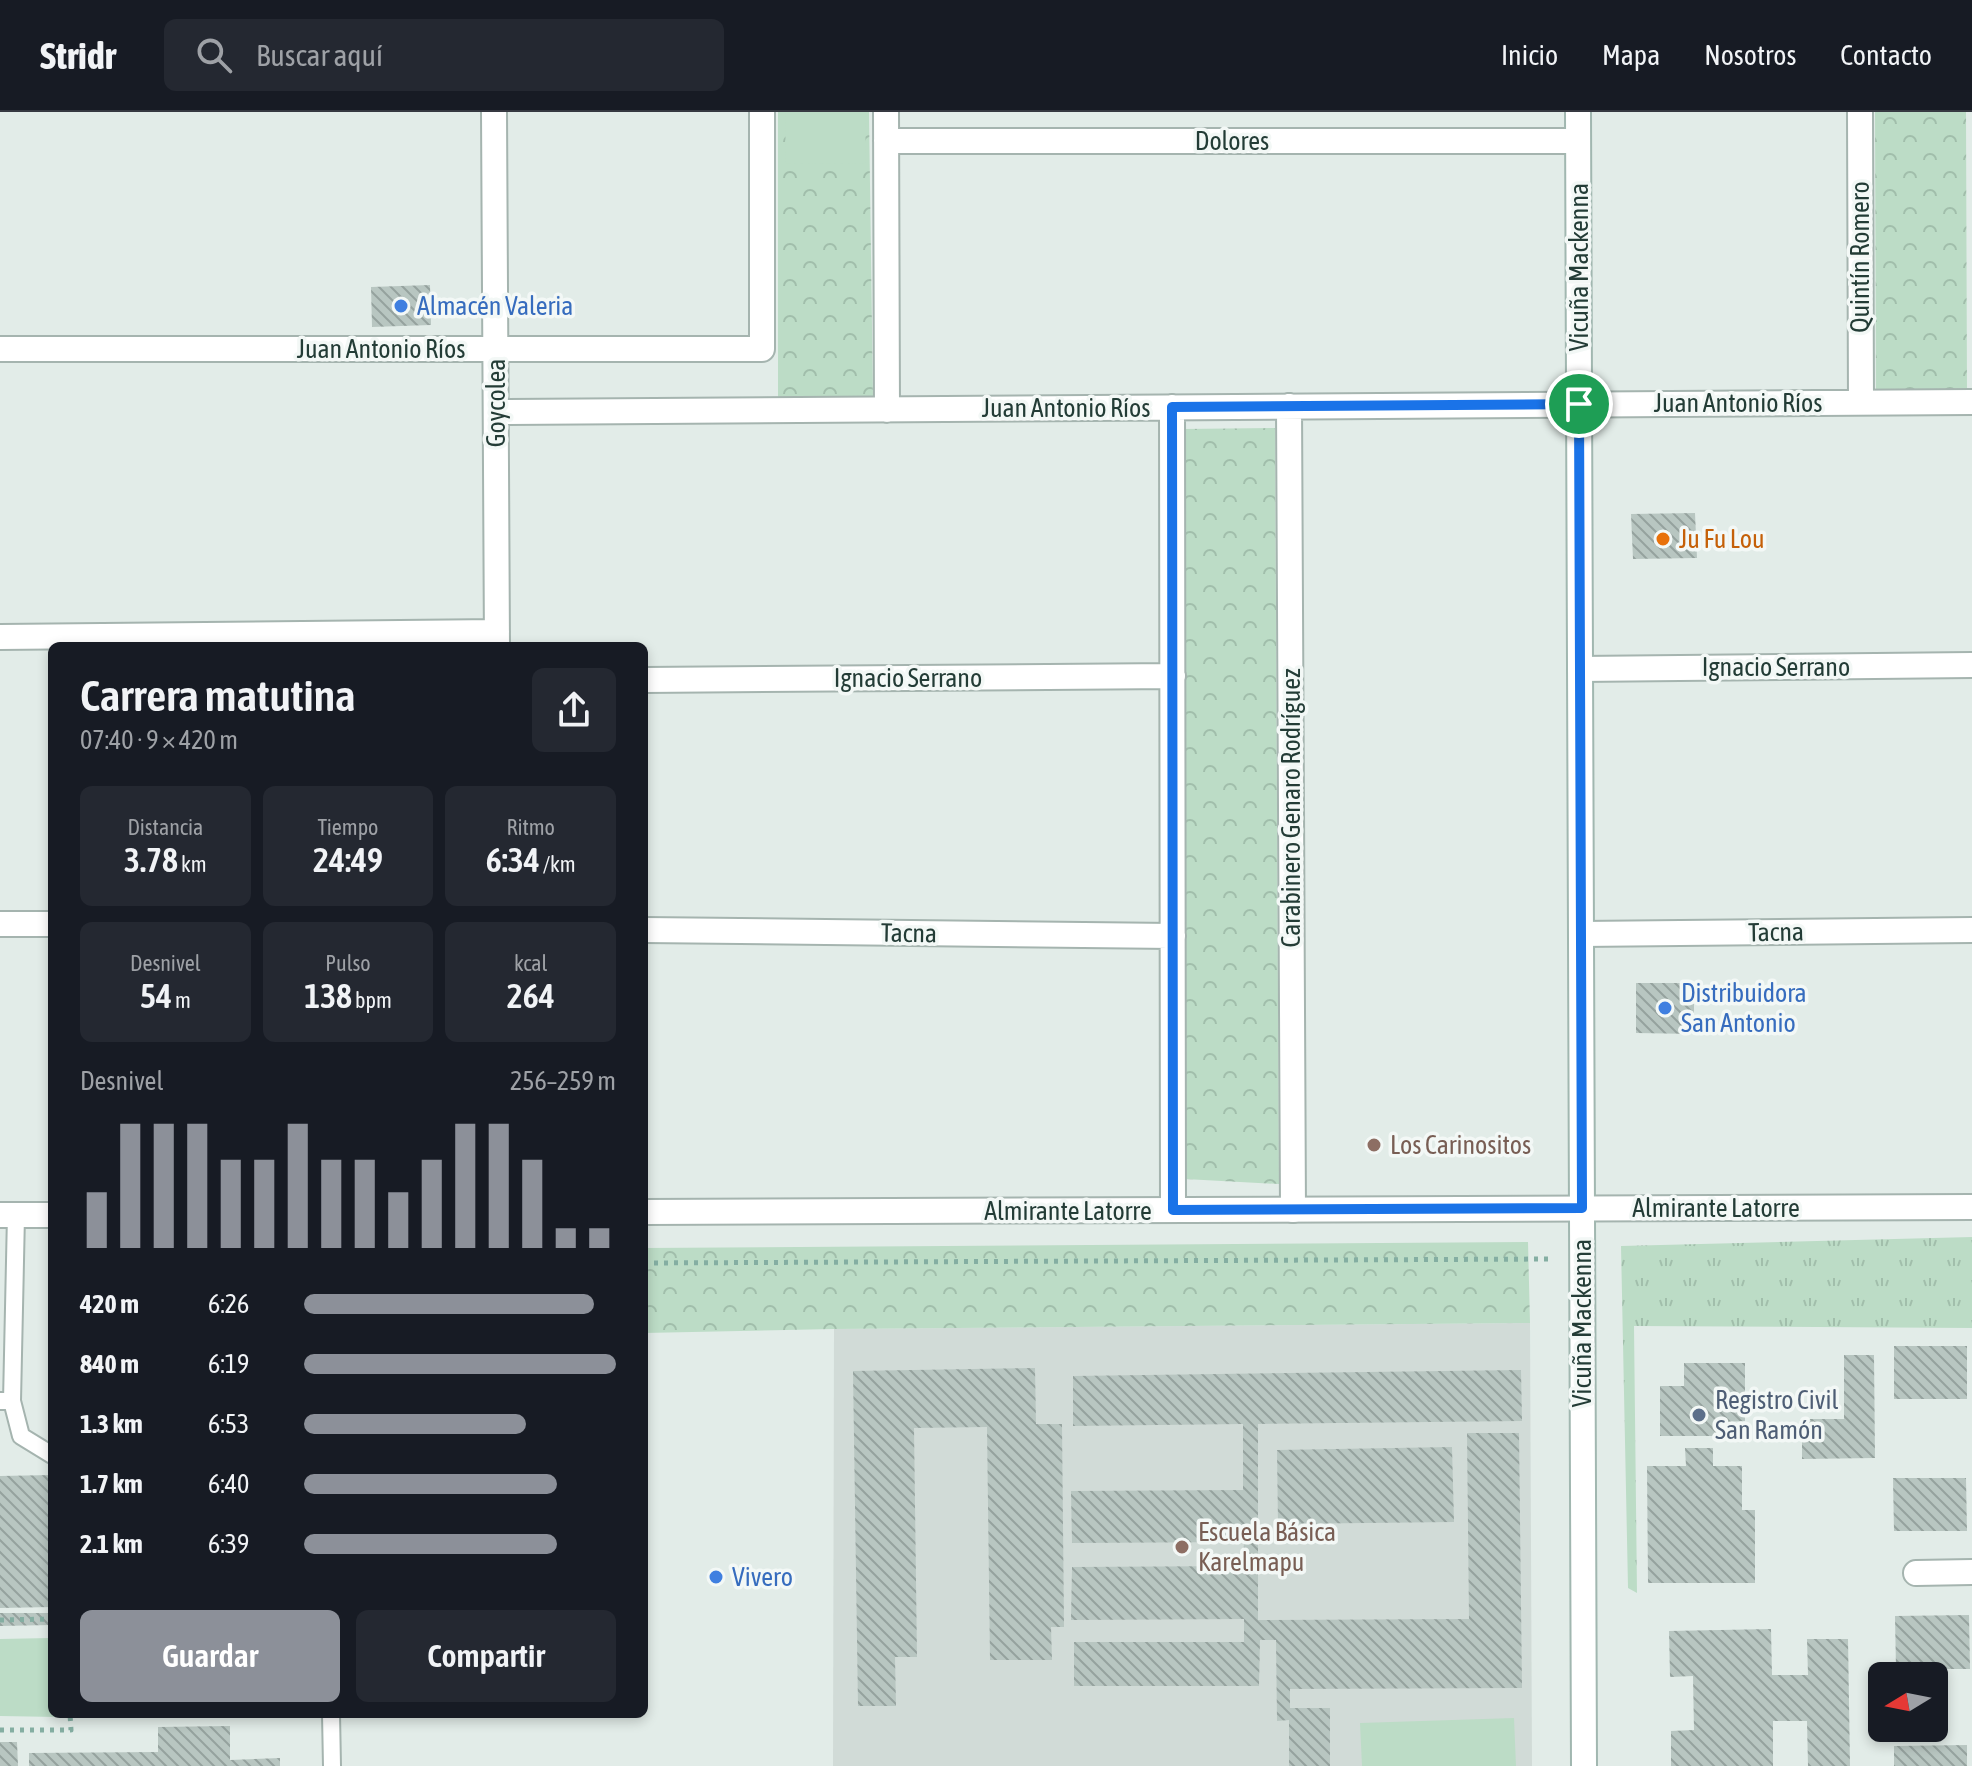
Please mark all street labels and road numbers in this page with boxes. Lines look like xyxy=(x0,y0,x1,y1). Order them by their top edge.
street label: Dolores xyxy=(1195,126,1269,156)
street label: Quintín Romero xyxy=(1845,181,1875,333)
street label: Vicuña Mackenna xyxy=(1564,183,1594,351)
street label: Juan Antonio Ríos xyxy=(297,334,465,364)
street label: Goycolea xyxy=(481,359,511,447)
street label: Juan Antonio Ríos xyxy=(1654,388,1822,418)
street label: Juan Antonio Ríos xyxy=(982,393,1150,423)
street label: Ignacio Serrano xyxy=(1702,652,1850,682)
street label: Ignacio Serrano xyxy=(834,663,982,693)
street label: Carabinero Genaro Rodríguez xyxy=(1276,668,1306,948)
street label: Tacna xyxy=(1748,917,1804,947)
street label: Tacna xyxy=(881,918,937,948)
street label: Almirante Latorre xyxy=(1632,1193,1800,1223)
street label: Almirante Latorre xyxy=(984,1196,1152,1226)
street label: Vicuña Mackenna xyxy=(1567,1239,1597,1407)

